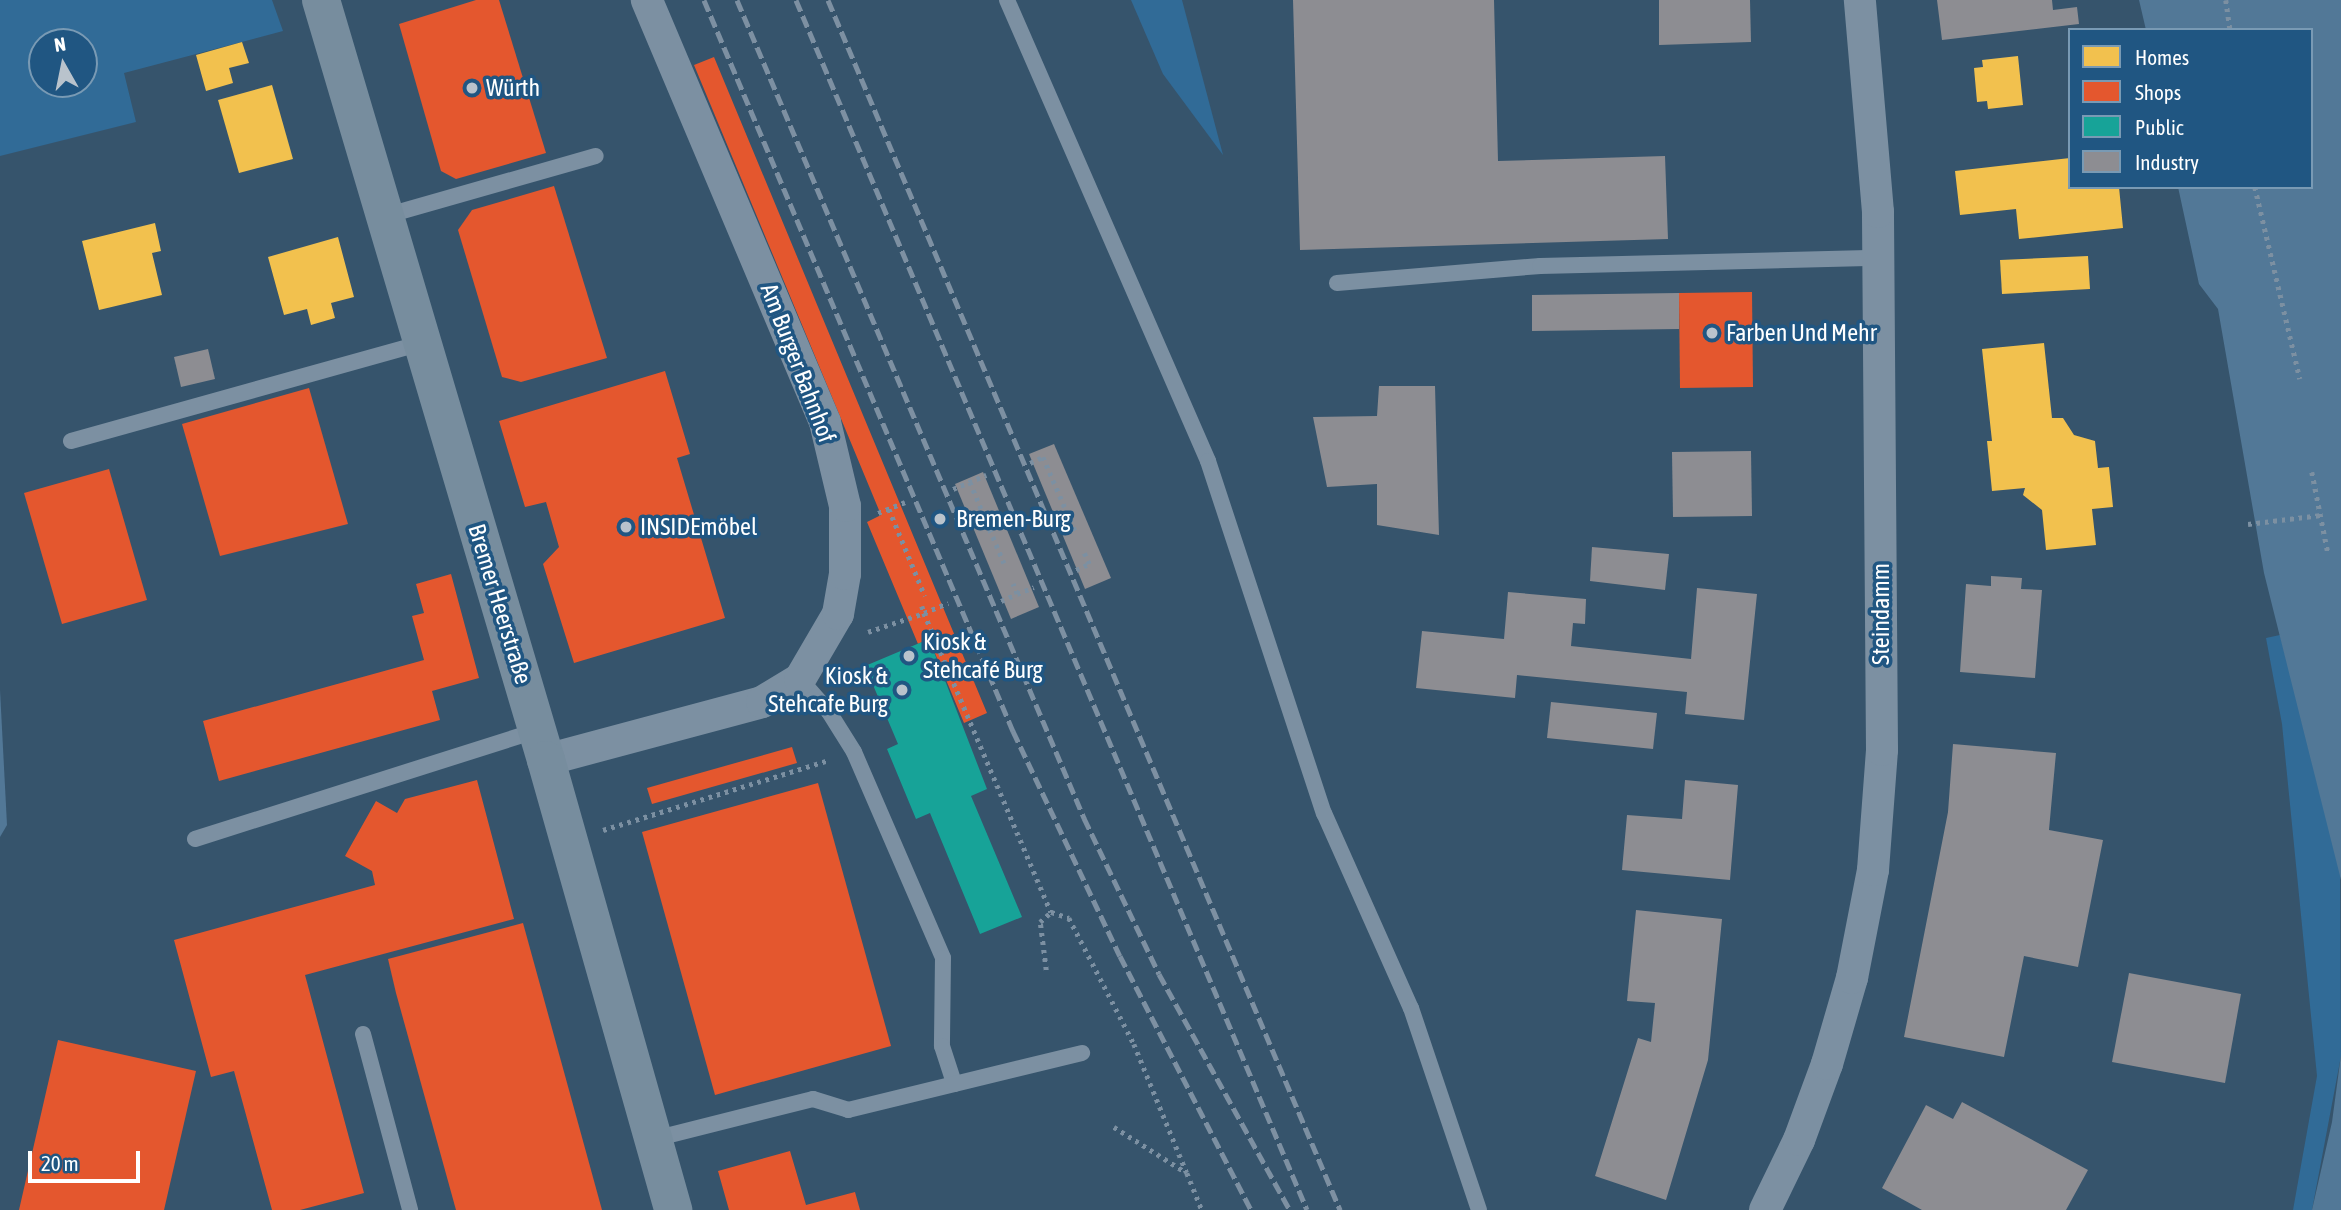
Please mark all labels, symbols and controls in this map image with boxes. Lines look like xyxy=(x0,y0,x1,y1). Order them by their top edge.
north arrow xyxy=(28,28,98,98)
legend xyxy=(2068,28,2313,189)
text: N xyxy=(53,32,67,56)
text: Homes xyxy=(2135,45,2189,69)
place label: Würth xyxy=(486,74,540,102)
marker: Würth xyxy=(464,80,480,96)
text: Shops xyxy=(2135,80,2181,104)
text: Public xyxy=(2135,115,2184,139)
text: Industry xyxy=(2135,150,2199,174)
street label: Am Burger Bahnhof xyxy=(754,279,842,447)
place label: Farben Und Mehr xyxy=(1726,319,1877,347)
marker: Farben Und Mehr xyxy=(1704,325,1720,341)
place label: Bremen-Burg xyxy=(956,505,1071,533)
marker: Bremen-Burg xyxy=(930,509,950,529)
place label: INSIDEmöbel xyxy=(640,513,757,541)
marker: INSIDEmöbel xyxy=(618,519,634,535)
street label: Bremer Heerstraße xyxy=(462,520,538,688)
street label: Steindamm xyxy=(1867,563,1895,665)
place label: Kiosk & Stehcafé Burg xyxy=(923,628,1043,684)
marker: Kiosk & Stehcafé Burg xyxy=(901,648,917,664)
place label: Kiosk & Stehcafe Burg xyxy=(768,662,888,718)
marker: Kiosk & Stehcafe Burg xyxy=(894,682,910,698)
scale bar xyxy=(32,1136,144,1180)
text: 20 m xyxy=(41,1151,79,1175)

